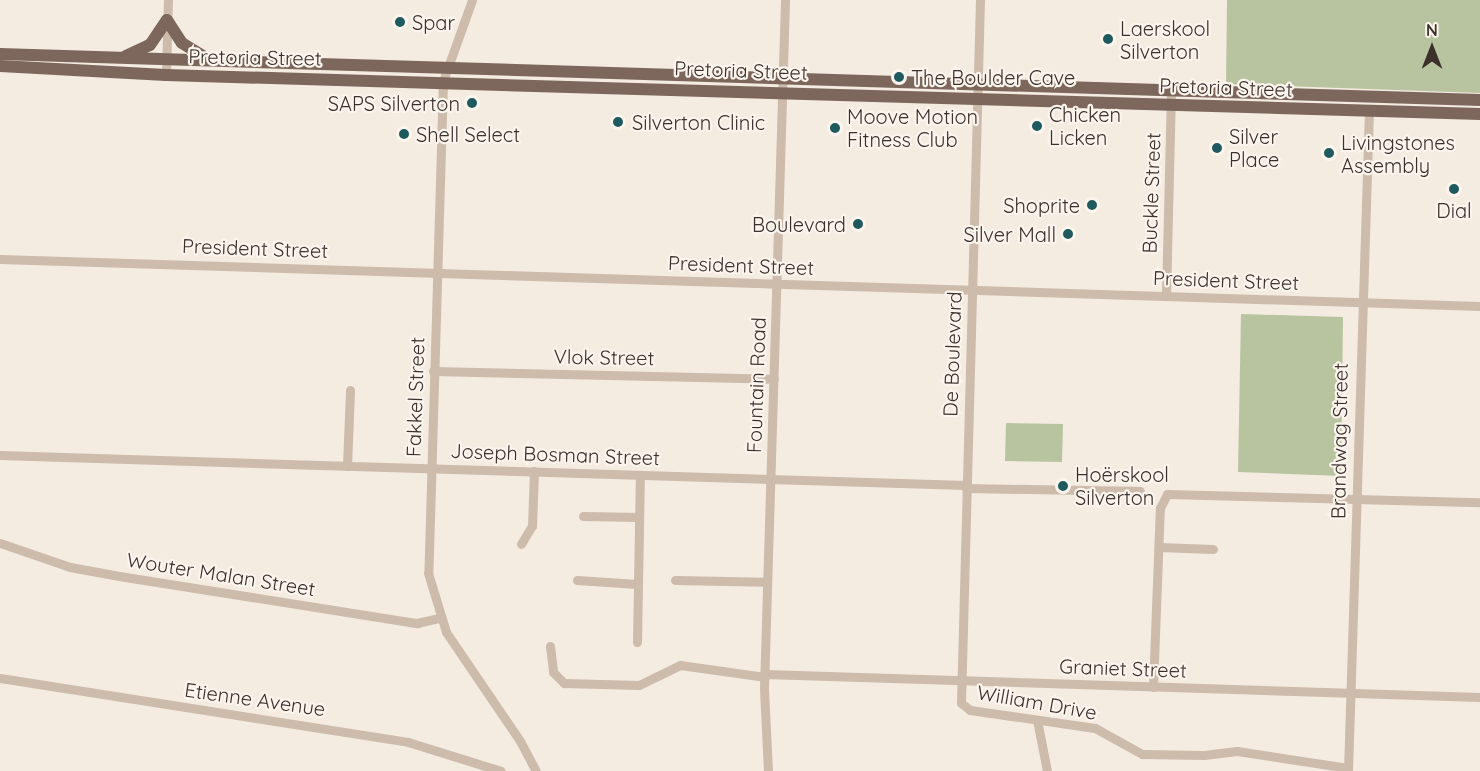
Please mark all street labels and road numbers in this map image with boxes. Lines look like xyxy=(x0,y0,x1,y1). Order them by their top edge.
street label: Pretoria Street xyxy=(188,44,322,70)
street label: Pretoria Street xyxy=(674,56,808,84)
street label: Pretoria Street xyxy=(1159,73,1293,101)
street label: Buckle Street xyxy=(1137,132,1165,254)
street label: President Street xyxy=(182,233,328,263)
street label: President Street xyxy=(668,250,814,280)
street label: President Street xyxy=(1153,265,1299,295)
street label: De Boulevard xyxy=(938,291,966,417)
street label: Fountain Road xyxy=(742,317,770,453)
street label: Fakkel Street xyxy=(401,337,429,457)
street label: Vlok Street xyxy=(553,344,655,370)
street label: Brandwag Street xyxy=(1326,363,1352,519)
street label: Joseph Bosman Street xyxy=(450,438,660,470)
street label: Wouter Malan Street xyxy=(125,547,317,601)
street label: Graniet Street xyxy=(1059,654,1187,682)
street label: Etienne Avenue xyxy=(183,677,327,721)
street label: William Drive xyxy=(975,680,1099,724)

